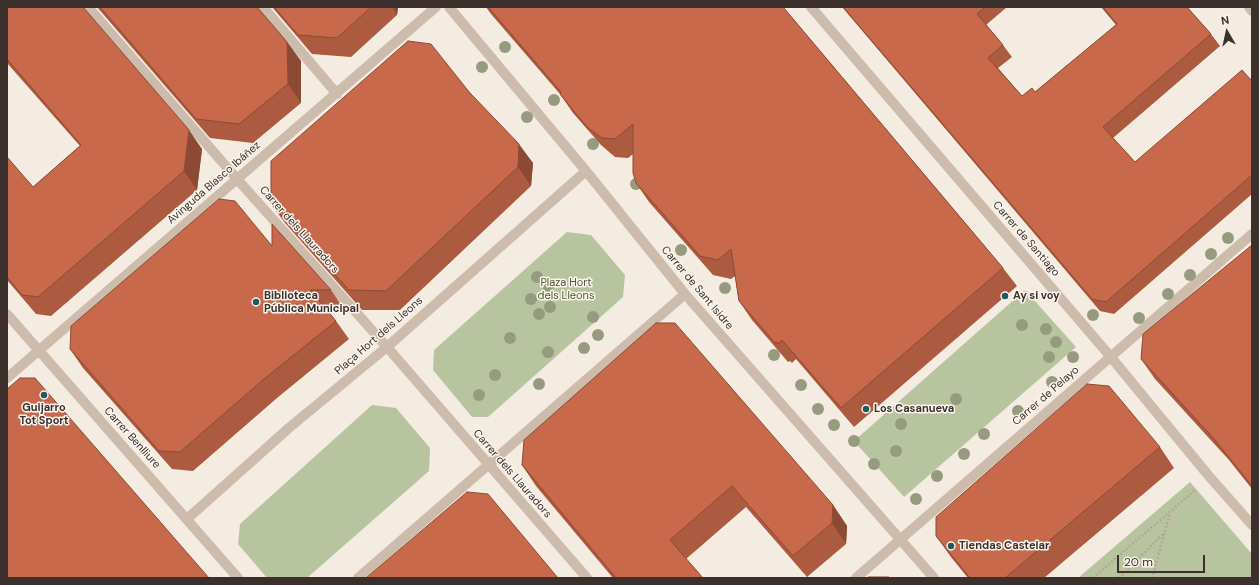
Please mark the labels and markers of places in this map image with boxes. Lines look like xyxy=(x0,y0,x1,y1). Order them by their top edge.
place label: Biblioteca Pública Municipal xyxy=(264,289,359,315)
place label: Ay si voy xyxy=(1013,289,1060,303)
marker: Ay si voy xyxy=(1000,291,1010,301)
marker: Biblioteca Pública Municipal xyxy=(251,297,261,307)
marker: Guijarro Tot Sport xyxy=(39,390,49,400)
place label: Guijarro Tot Sport xyxy=(19,401,69,427)
place label: Los Casanueva xyxy=(874,402,954,416)
marker: Los Casanueva xyxy=(861,404,871,414)
place label: Tiendas Castelar xyxy=(959,539,1049,553)
marker: Tiendas Castelar xyxy=(946,541,956,551)

